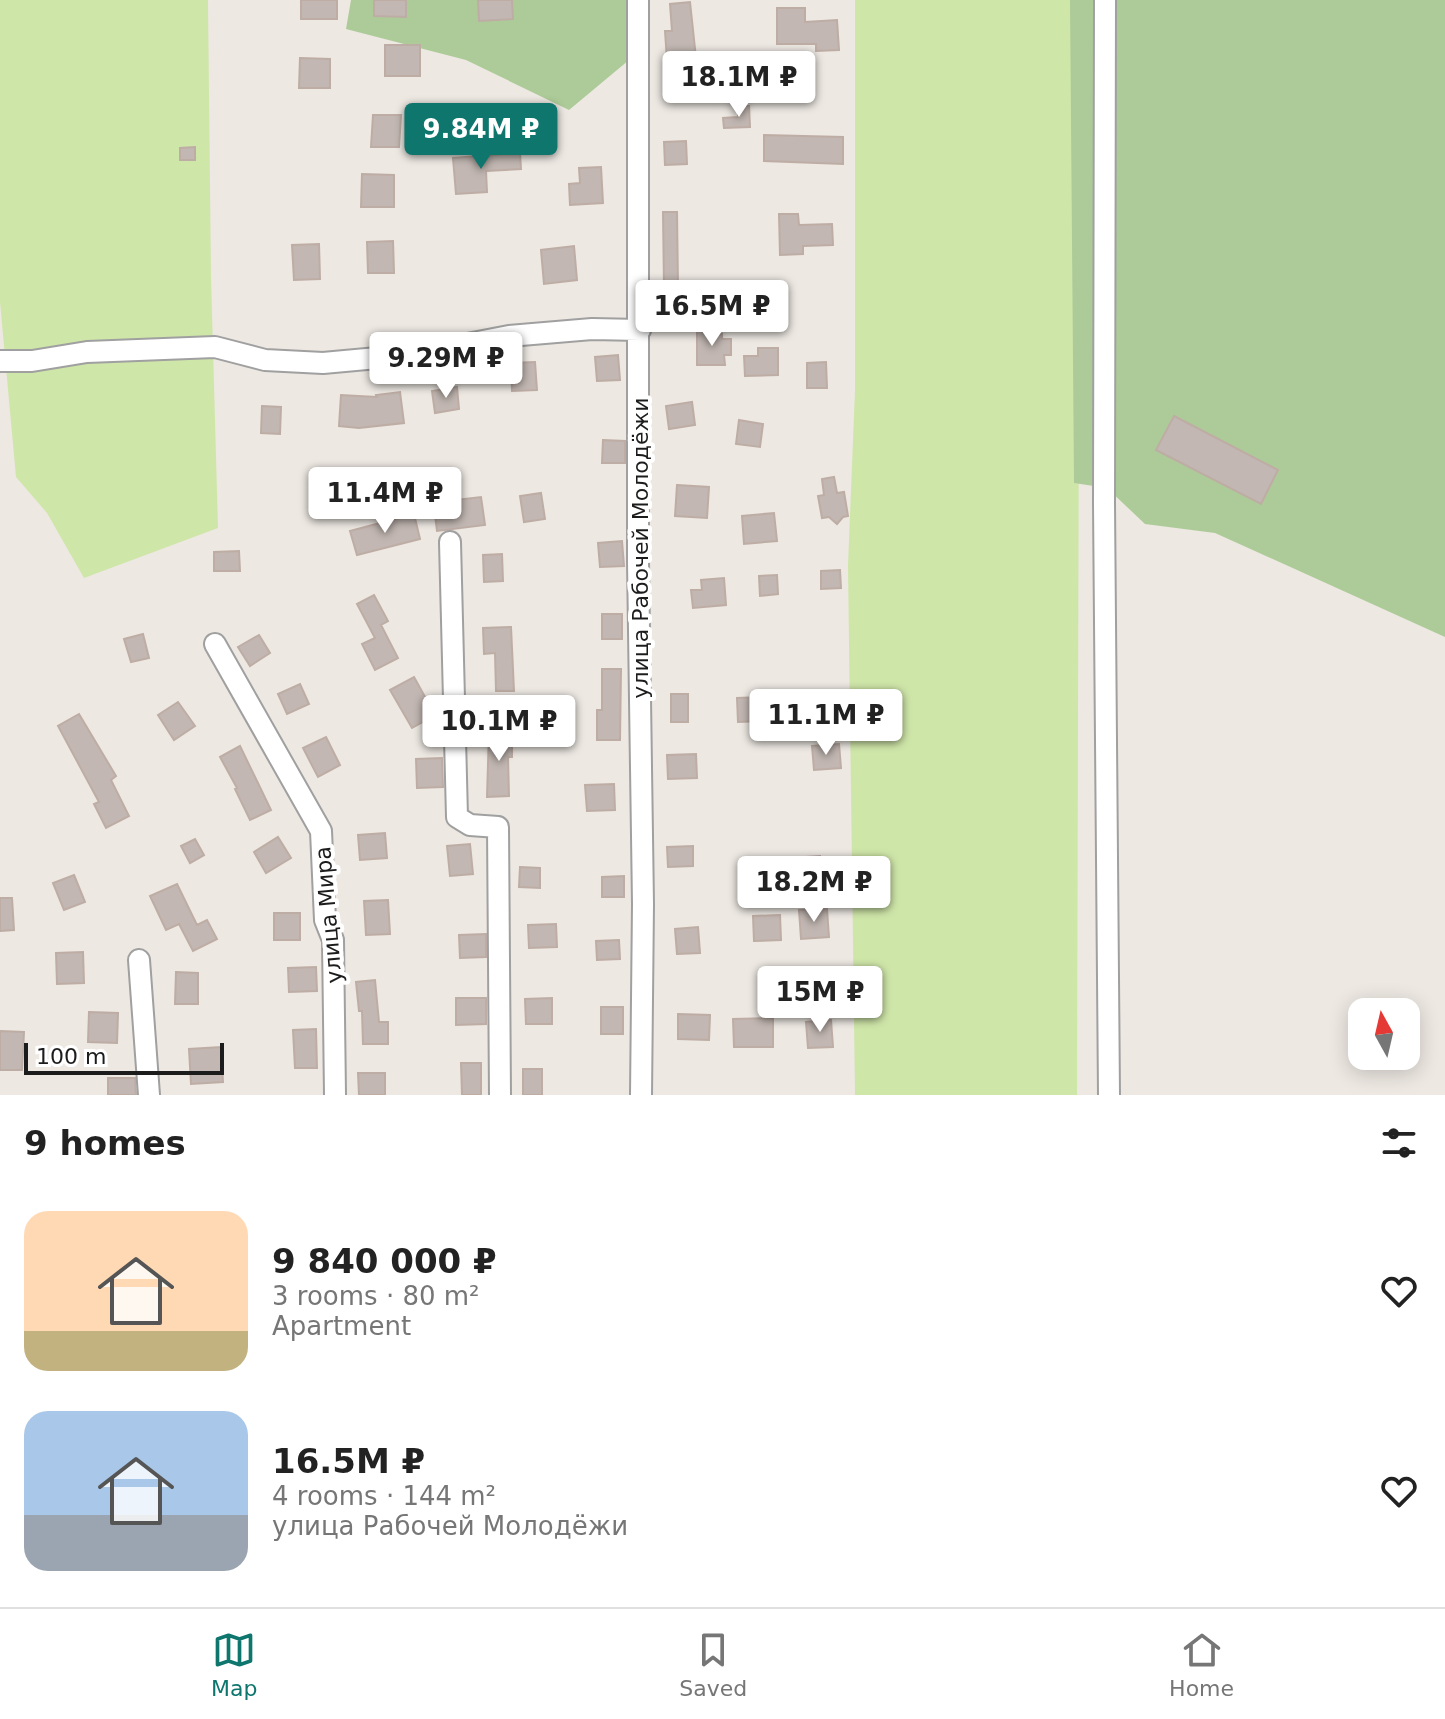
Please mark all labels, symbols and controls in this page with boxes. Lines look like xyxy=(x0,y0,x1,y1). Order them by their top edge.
pin: 18.1M ₽ xyxy=(665,51,813,119)
text: 18.1M ₽ xyxy=(680,62,798,92)
pin: 9.84M ₽ xyxy=(407,103,555,171)
text: 9.84M ₽ xyxy=(422,114,540,144)
pin: 16.5M ₽ xyxy=(638,280,786,348)
text: 16.5M ₽ xyxy=(653,291,771,321)
pin: 9.29M ₽ xyxy=(372,332,520,400)
text: 9.29M ₽ xyxy=(387,343,505,373)
street label: улица Рабочей Молодёжи xyxy=(628,397,653,699)
pin: 11.4M ₽ xyxy=(311,467,459,535)
text: 11.4M ₽ xyxy=(326,478,444,508)
pin: 11.1M ₽ xyxy=(752,689,900,757)
pin: 10.1M ₽ xyxy=(425,695,573,763)
text: 11.1M ₽ xyxy=(767,700,885,730)
text: 10.1M ₽ xyxy=(440,706,558,736)
street label: улица Мира xyxy=(310,845,347,985)
pin: 18.2M ₽ xyxy=(740,856,888,924)
text: 18.2M ₽ xyxy=(755,867,873,897)
pin: 15M ₽ xyxy=(764,966,876,1034)
text: 15M ₽ xyxy=(775,977,865,1007)
north arrow xyxy=(1348,998,1420,1070)
map controls xyxy=(1348,998,1420,1070)
scale bar xyxy=(24,1039,224,1075)
text: 100 m xyxy=(36,1044,106,1069)
icon: filters xyxy=(1377,1121,1421,1165)
text: 9 homes xyxy=(24,1123,186,1163)
text: 9 840 000 ₽ xyxy=(272,1241,497,1281)
icon: home xyxy=(88,1243,184,1339)
icon: heart xyxy=(1377,1269,1421,1313)
text: 3 rooms · 80 m² xyxy=(272,1281,480,1311)
text: Apartment xyxy=(272,1311,411,1341)
text: 16.5M ₽ xyxy=(272,1441,425,1481)
icon: home xyxy=(88,1443,184,1539)
icon: heart xyxy=(1377,1469,1421,1513)
text: 4 rooms · 144 m² xyxy=(272,1481,496,1511)
text: улица Рабочей Молодёжи xyxy=(272,1511,628,1541)
tab: Map xyxy=(211,1628,257,1701)
tab: Saved xyxy=(679,1628,747,1701)
tab: Home xyxy=(1169,1628,1234,1701)

